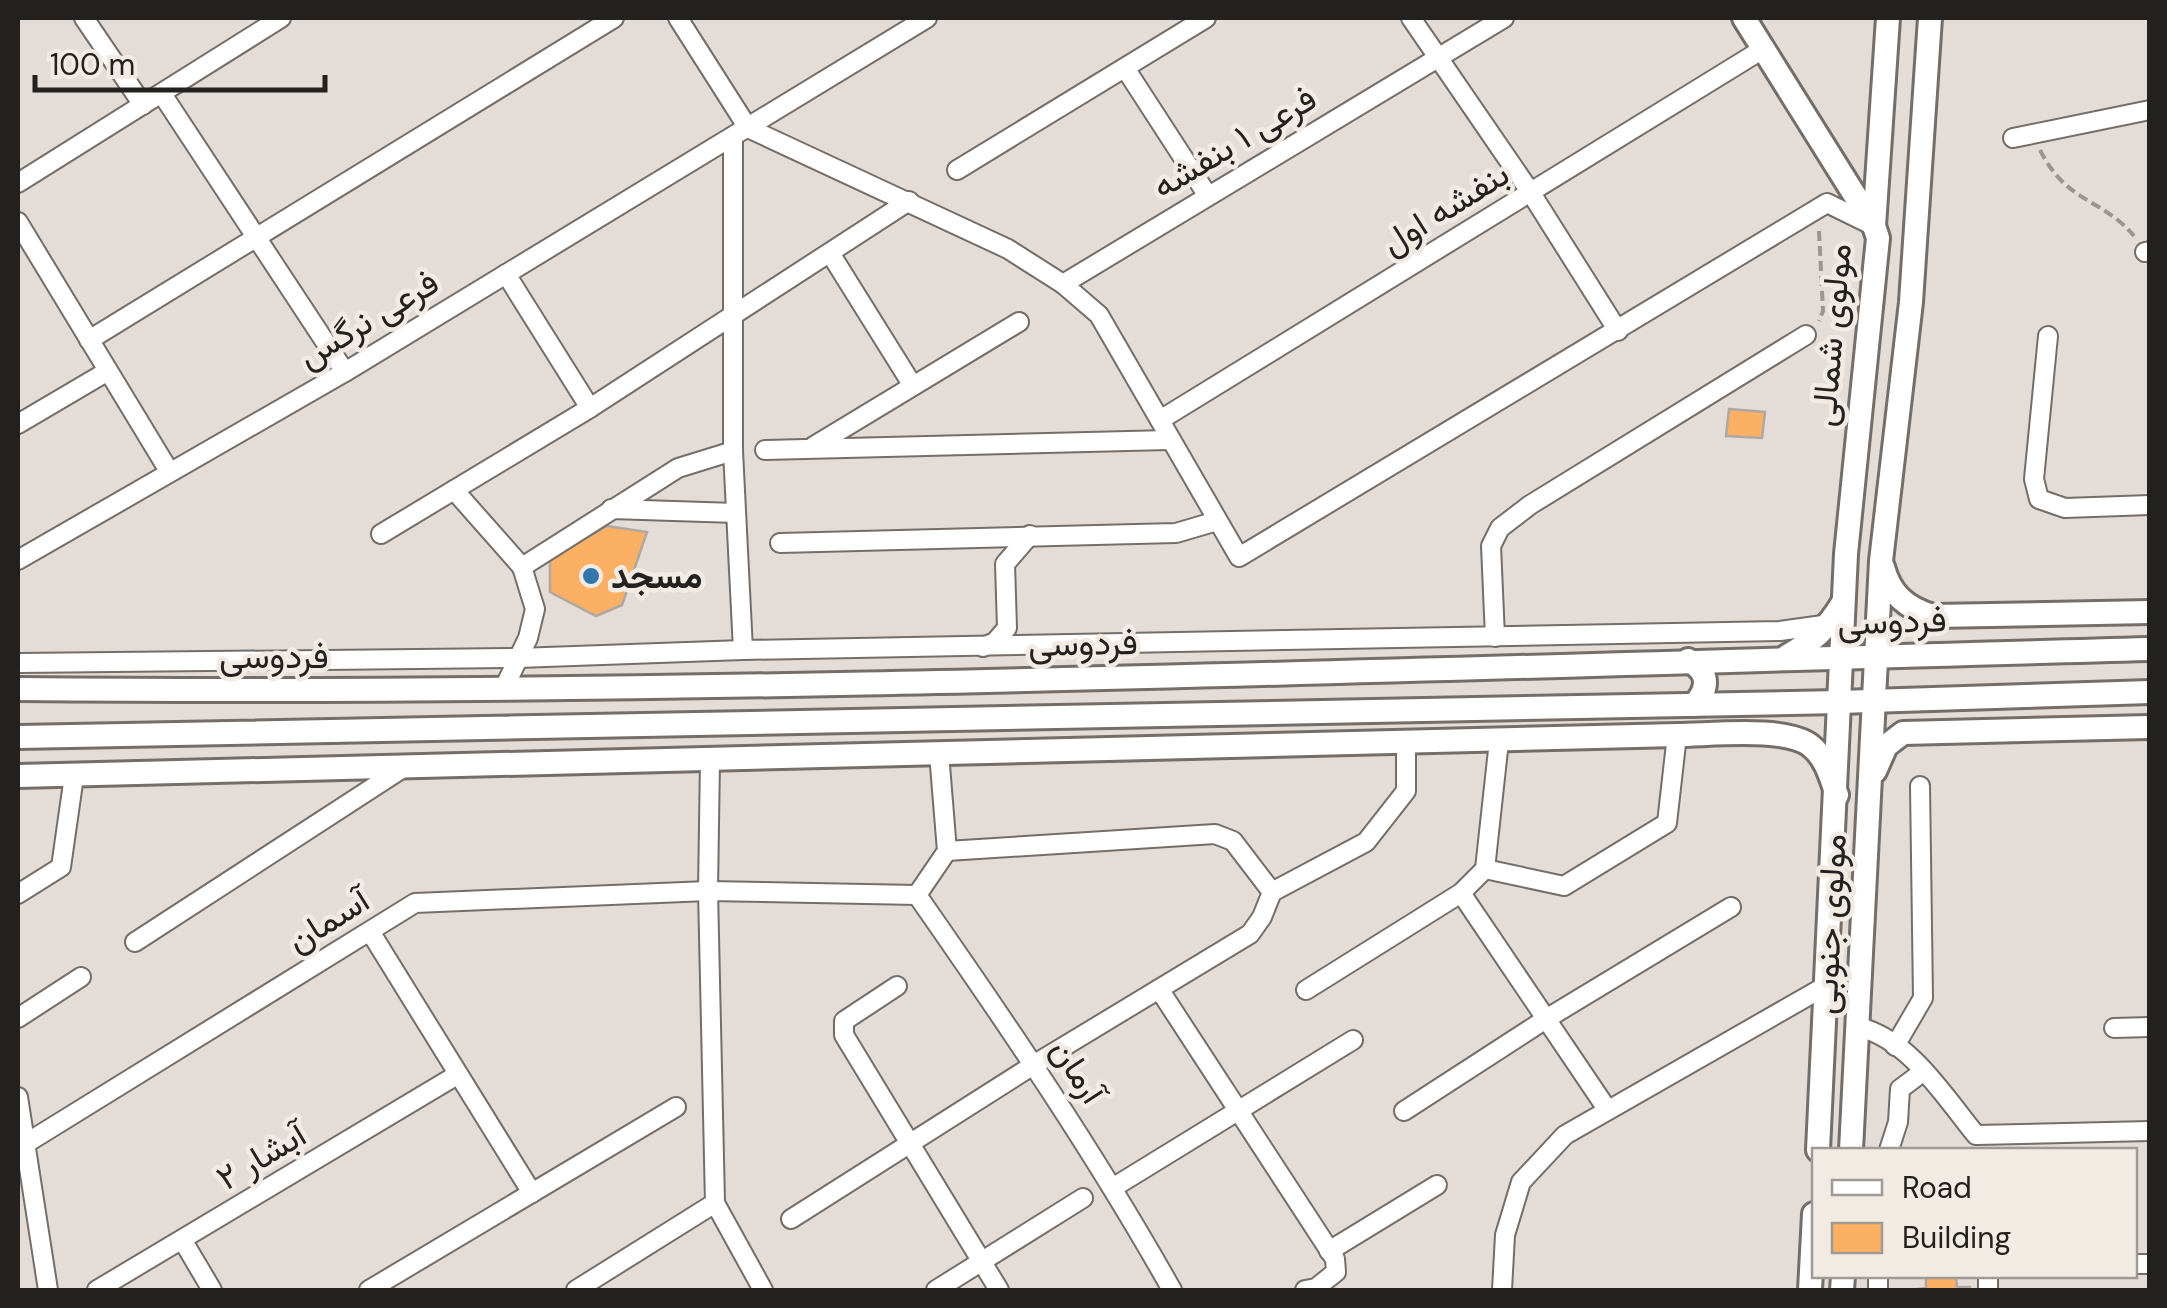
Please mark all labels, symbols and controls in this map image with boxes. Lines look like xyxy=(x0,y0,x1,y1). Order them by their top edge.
scale bar xyxy=(35,30,325,92)
text: 100 m xyxy=(50,45,135,84)
street label: فرعی ۱ بنفشه xyxy=(1143,75,1325,209)
street label: بنفشه اول xyxy=(1372,151,1518,265)
street label: مولوی شمالی xyxy=(1800,242,1862,428)
street label: فرعی نرگس xyxy=(289,259,447,379)
place label: مسجد xyxy=(611,553,702,599)
marker: مسجد xyxy=(580,565,602,587)
street label: فردوسی xyxy=(1837,596,1947,646)
street label: فردوسی xyxy=(1028,619,1138,667)
street label: فردوسی xyxy=(219,633,329,679)
street label: مولوی جنوبی xyxy=(1801,832,1857,1016)
street label: آسمان xyxy=(278,875,380,963)
street label: آرمان xyxy=(1040,1030,1118,1115)
street label: آبشار ۲ xyxy=(208,1110,317,1201)
legend xyxy=(1812,1148,2137,1278)
text: Road xyxy=(1902,1168,1972,1207)
text: Building xyxy=(1902,1218,2011,1257)

